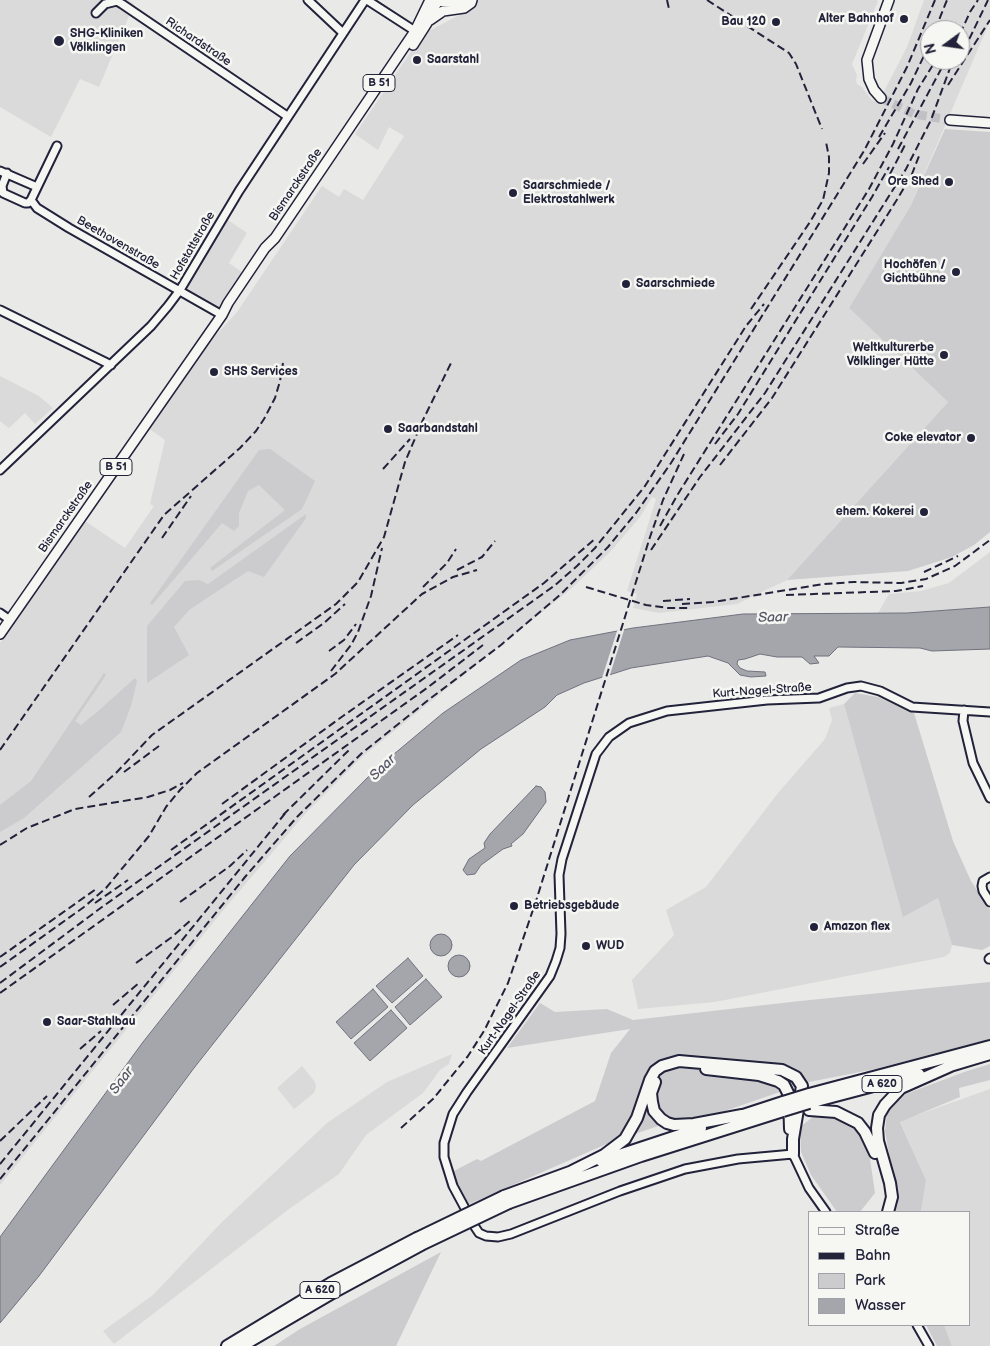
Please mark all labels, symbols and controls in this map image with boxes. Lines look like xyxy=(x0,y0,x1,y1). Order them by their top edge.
place label: Alter Bahnhof xyxy=(819,12,894,26)
marker: Alter Bahnhof xyxy=(898,13,910,25)
street label: Richardstraße xyxy=(162,15,234,69)
place label: Bau 120 xyxy=(721,15,766,29)
marker: Bau 120 xyxy=(770,16,782,28)
north arrow xyxy=(920,20,970,70)
place label: SHG-Kliniken Völklingen xyxy=(70,27,143,55)
marker: SHG-Kliniken Völklingen xyxy=(52,34,66,48)
text: N xyxy=(921,41,940,56)
place label: Saarstahl xyxy=(427,53,479,67)
marker: Saarstahl xyxy=(411,54,423,66)
road number: B 51 xyxy=(363,75,395,92)
street label: Bismarckstraße xyxy=(266,146,326,224)
place label: Ore Shed xyxy=(888,175,939,189)
marker: Ore Shed xyxy=(943,176,955,188)
place label: Saarschmiede / Elektrostahlwerk xyxy=(523,179,614,207)
marker: Saarschmiede / Elektrostahlwerk xyxy=(507,187,519,199)
street label: Hofstattstraße xyxy=(168,209,218,283)
street label: Beethovenstraße xyxy=(74,213,162,273)
place label: Hochöfen / Gichtbühne xyxy=(883,258,946,286)
marker: Hochöfen / Gichtbühne xyxy=(950,266,962,278)
place label: Saarschmiede xyxy=(636,277,715,291)
marker: Saarschmiede xyxy=(620,278,632,290)
place label: Weltkulturerbe Völklinger Hütte xyxy=(847,341,934,369)
marker: Weltkulturerbe Völklinger Hütte xyxy=(938,349,950,361)
place label: SHS Services xyxy=(224,365,298,379)
marker: SHS Services xyxy=(208,366,220,378)
place label: Saarbandstahl xyxy=(398,422,478,436)
marker: Saarbandstahl xyxy=(382,423,394,435)
place label: Coke elevator xyxy=(885,431,961,445)
marker: Coke elevator xyxy=(965,432,977,444)
road number: B 51 xyxy=(100,458,132,476)
street label: Bismarckstraße xyxy=(36,478,96,556)
place label: ehem. Kokerei xyxy=(836,505,914,519)
marker: ehem. Kokerei xyxy=(918,506,930,518)
water label: Saar xyxy=(758,609,788,627)
street label: Kurt-Nagel-Straße xyxy=(712,680,812,702)
water label: Saar xyxy=(366,752,400,784)
place label: Betriebsgebäude xyxy=(524,899,619,913)
marker: Betriebsgebäude xyxy=(508,900,520,912)
place label: Amazon flex xyxy=(824,920,890,934)
marker: Amazon flex xyxy=(808,921,820,933)
place label: WUD xyxy=(596,939,624,953)
marker: WUD xyxy=(580,940,592,952)
street label: Kurt-Nagel-Straße xyxy=(476,968,544,1058)
place label: Saar-Stahlbau xyxy=(57,1015,135,1029)
marker: Saar-Stahlbau xyxy=(41,1016,53,1028)
water label: Saar xyxy=(106,1064,138,1098)
road number: A 620 xyxy=(862,1076,902,1092)
legend xyxy=(808,1211,970,1326)
text: Straße xyxy=(855,1221,900,1240)
text: Bahn xyxy=(855,1246,891,1265)
text: Park xyxy=(855,1271,885,1290)
road number: A 620 xyxy=(300,1282,340,1298)
text: Wasser xyxy=(855,1296,905,1315)

